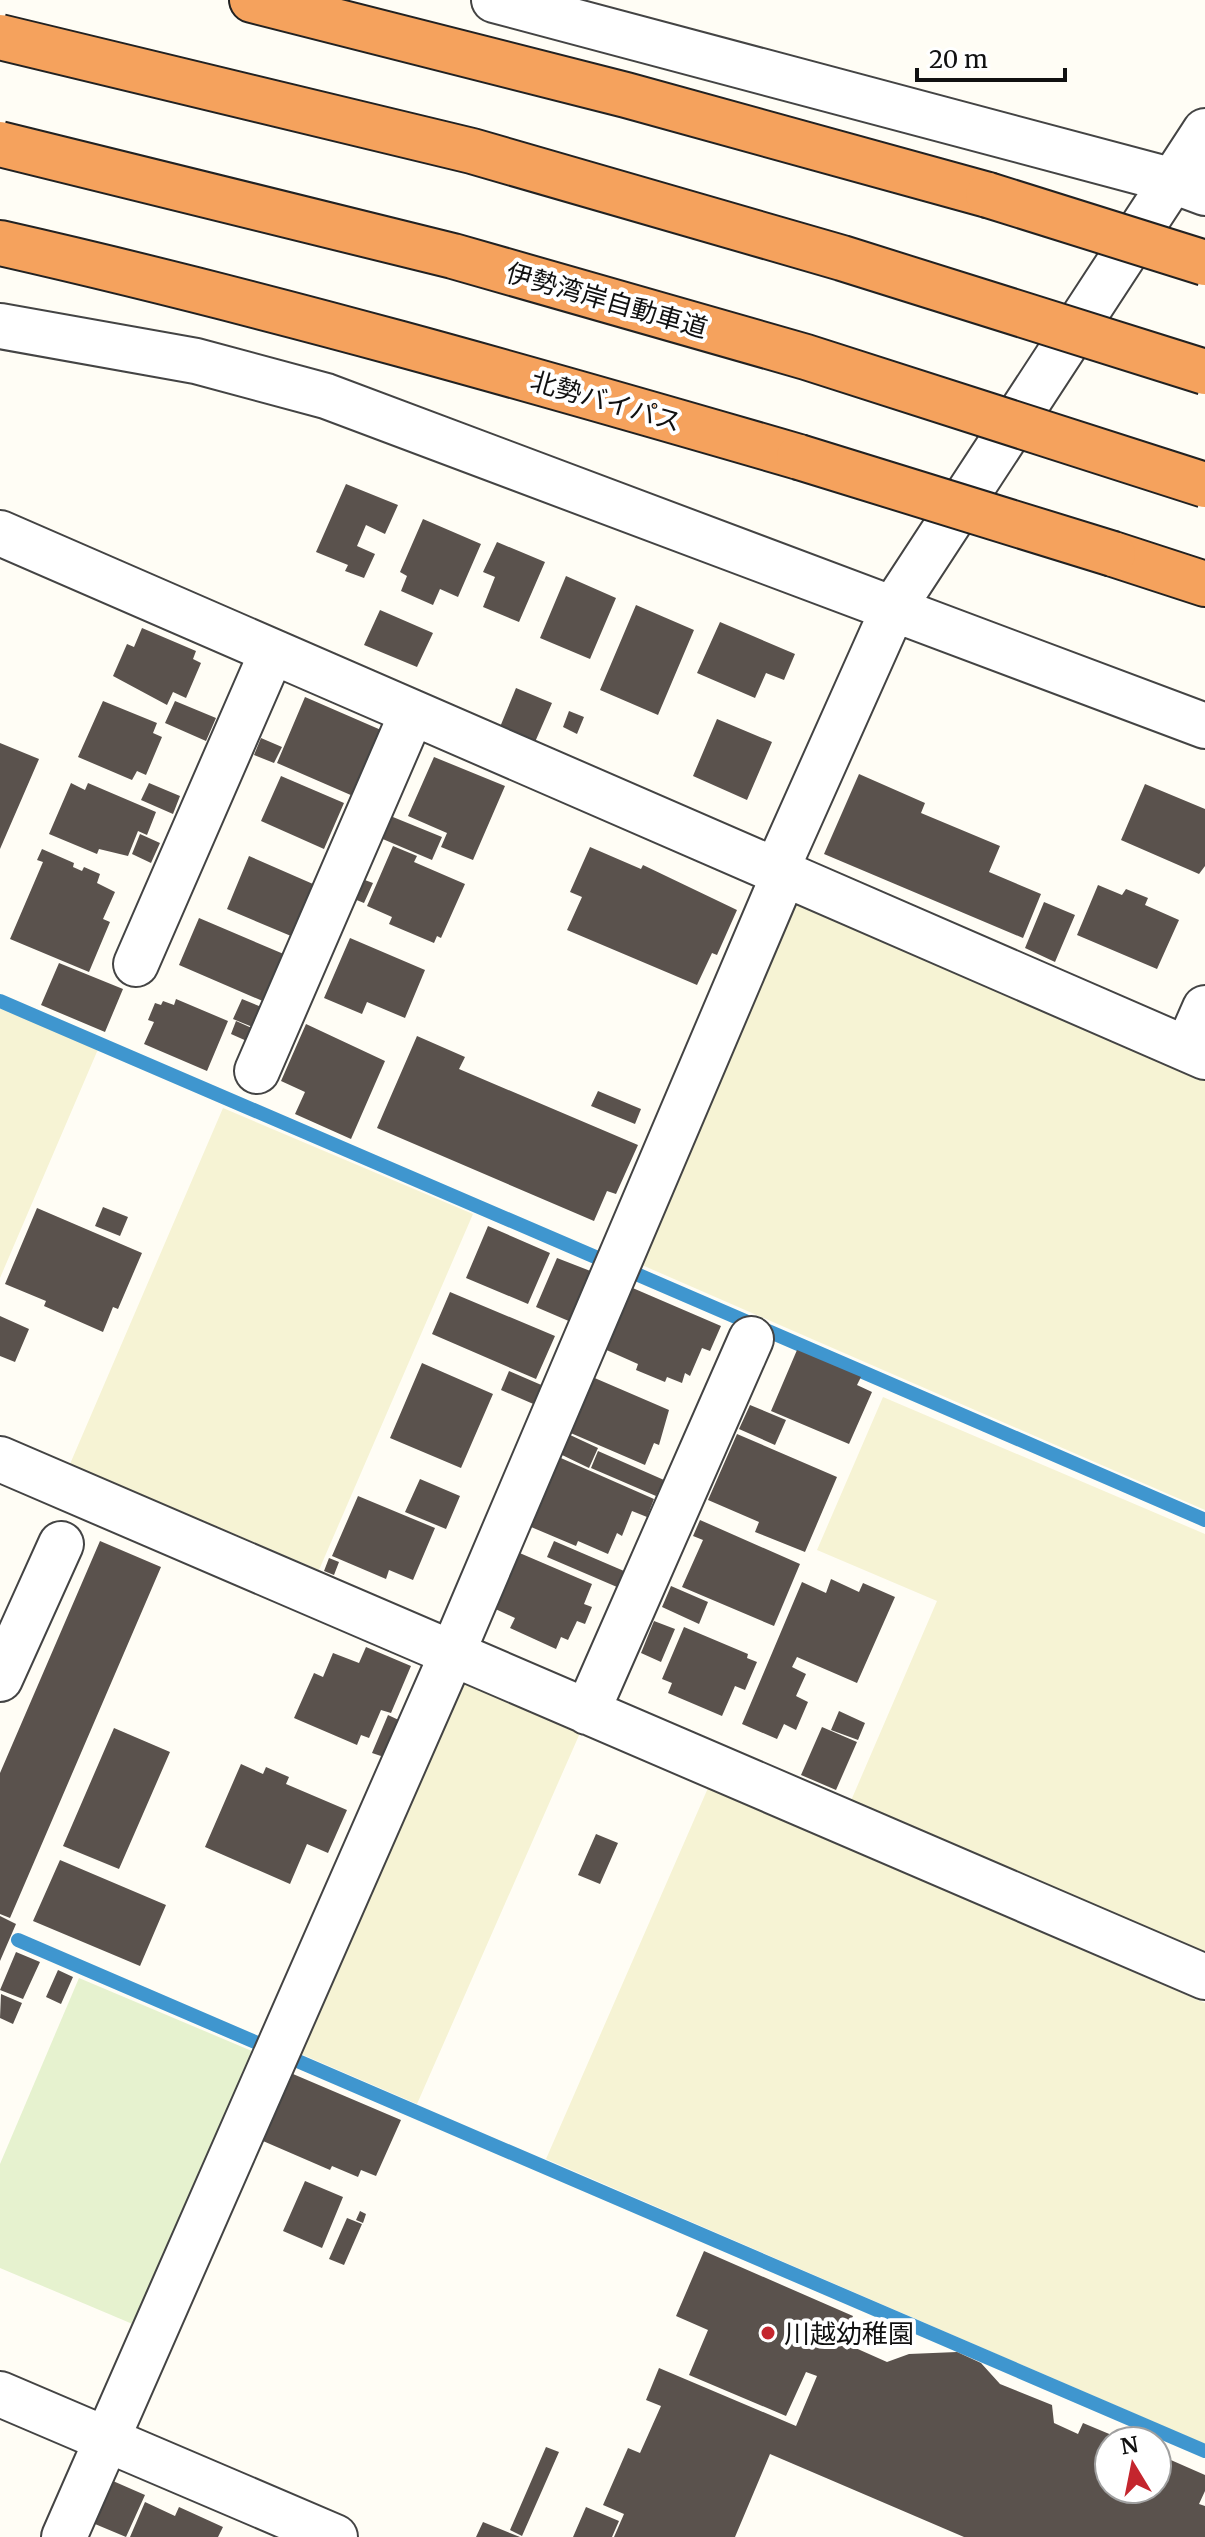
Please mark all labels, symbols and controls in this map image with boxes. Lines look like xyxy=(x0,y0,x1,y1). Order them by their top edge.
scale bar xyxy=(917,32,1065,82)
text: 20 m xyxy=(929,44,988,75)
street label: 伊勢湾岸自動車道 xyxy=(502,255,712,345)
street label: 北勢バイパス xyxy=(527,364,685,438)
place label: 川越幼稚園 xyxy=(784,2317,914,2350)
marker: 川越幼稚園 xyxy=(759,2324,777,2342)
north arrow xyxy=(1093,2425,1173,2505)
text: N xyxy=(1119,2430,1141,2461)

